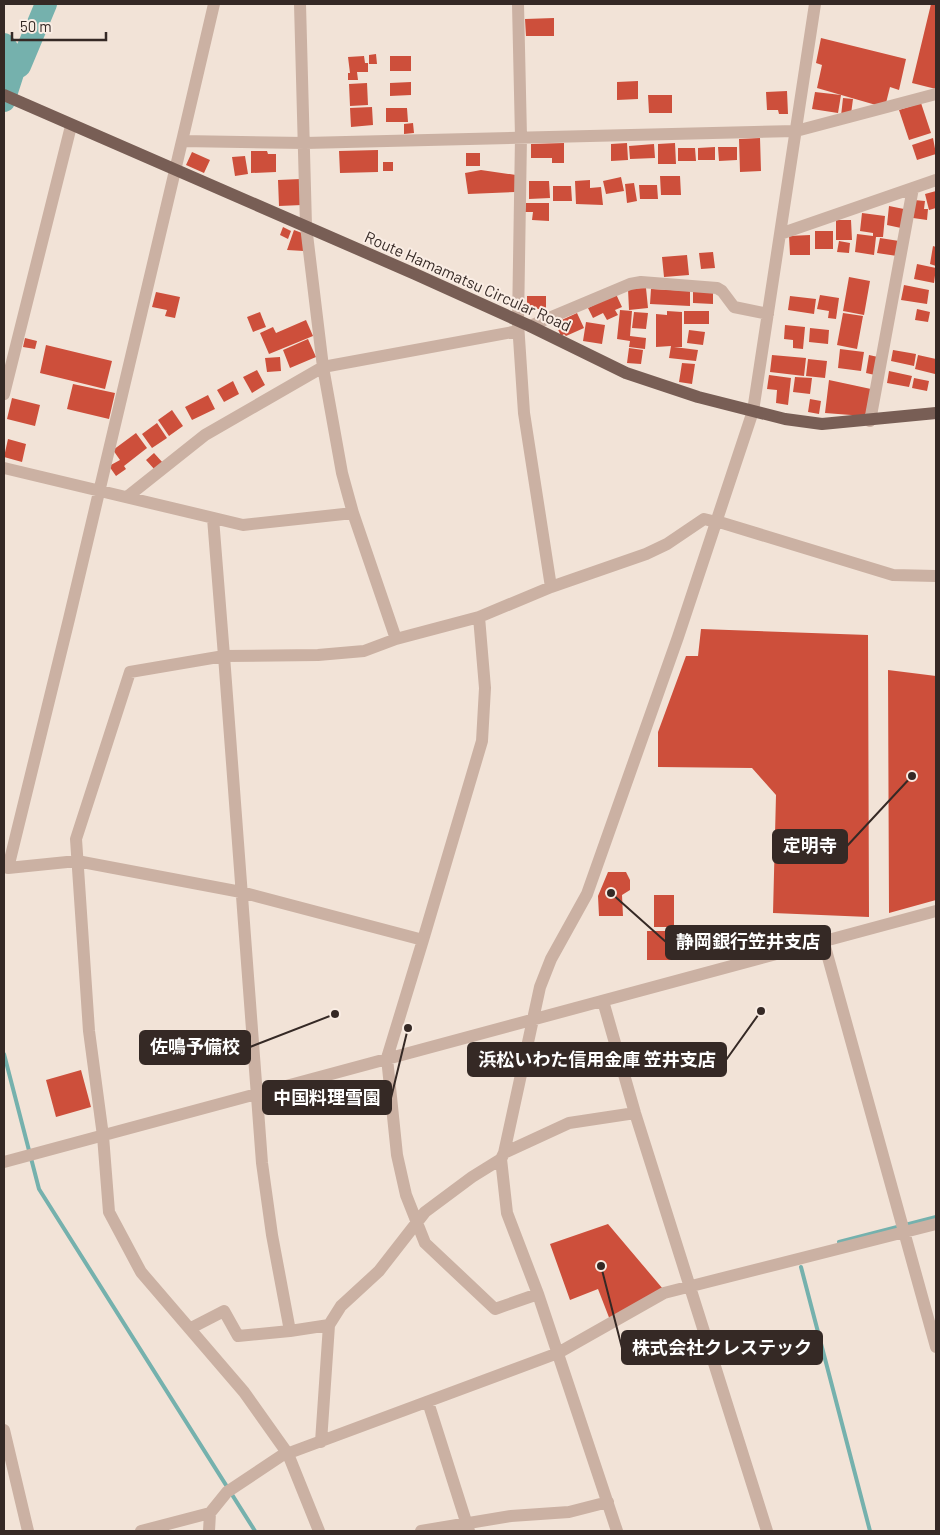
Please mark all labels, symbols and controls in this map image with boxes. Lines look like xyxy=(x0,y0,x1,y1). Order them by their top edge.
scale bar xyxy=(12,10,106,42)
text: 50 m xyxy=(20,17,52,35)
street label: Route Hamamatsu Circular Road xyxy=(362,226,574,335)
callout: 定明寺 xyxy=(773,830,847,863)
text: 定明寺 xyxy=(783,834,837,856)
callout: 静岡銀行笠井支店 xyxy=(666,926,830,959)
text: 静岡銀行笠井支店 xyxy=(676,930,820,952)
callout: 佐鳴予備校 xyxy=(140,1031,250,1064)
text: 佐鳴予備校 xyxy=(150,1035,240,1057)
callout: 浜松いわた信用金庫 笠井支店 xyxy=(468,1043,726,1076)
text: 浜松いわた信用金庫 笠井支店 xyxy=(478,1048,716,1070)
callout: 中国料理雪園 xyxy=(263,1081,391,1114)
text: 中国料理雪園 xyxy=(273,1086,381,1108)
callout: 株式会社クレステック xyxy=(622,1331,822,1364)
text: 株式会社クレステック xyxy=(632,1336,812,1358)

